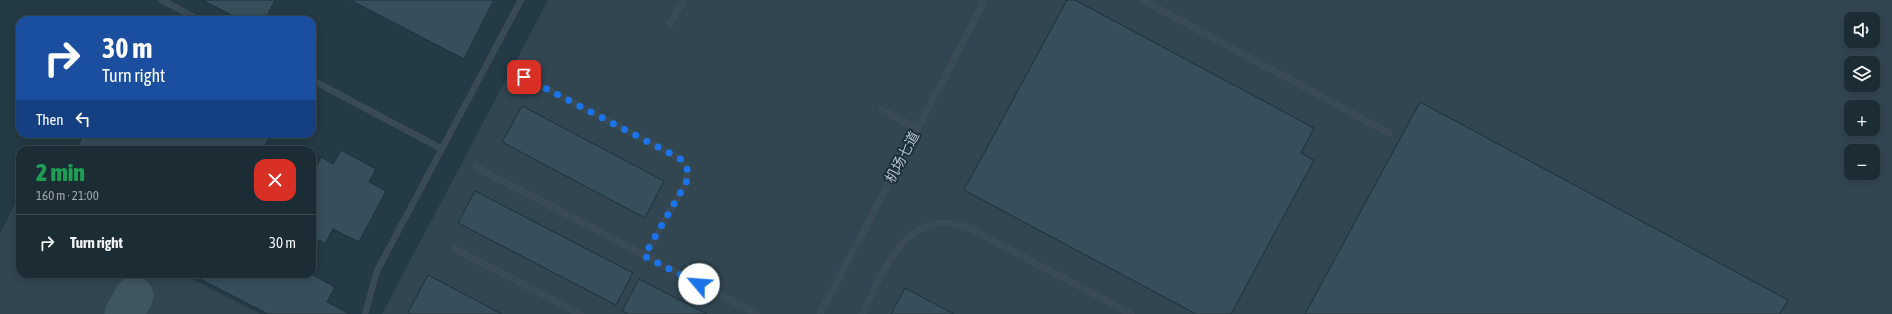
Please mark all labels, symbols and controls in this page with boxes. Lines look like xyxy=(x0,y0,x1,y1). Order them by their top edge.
map controls xyxy=(1844,12,1880,180)
button: sound xyxy=(1844,12,1880,48)
icon: right xyxy=(36,32,88,84)
text: 30 m xyxy=(102,32,152,64)
button: layers xyxy=(1844,56,1880,92)
pin xyxy=(507,60,541,94)
text: Turn right xyxy=(102,65,165,86)
icon: arrive xyxy=(513,66,535,88)
button: + xyxy=(1844,100,1880,136)
icon: left xyxy=(72,108,94,130)
text: Then xyxy=(36,111,64,128)
street label: 机场七道 xyxy=(882,129,922,185)
button: − xyxy=(1844,144,1880,180)
text: 2 min xyxy=(36,159,85,186)
button: close xyxy=(254,159,296,201)
text: 160 m · 21:00 xyxy=(36,188,99,203)
icon: right xyxy=(36,232,58,254)
text: Turn right xyxy=(70,234,123,251)
text: 30 m xyxy=(269,234,296,251)
position arrow xyxy=(678,263,720,305)

